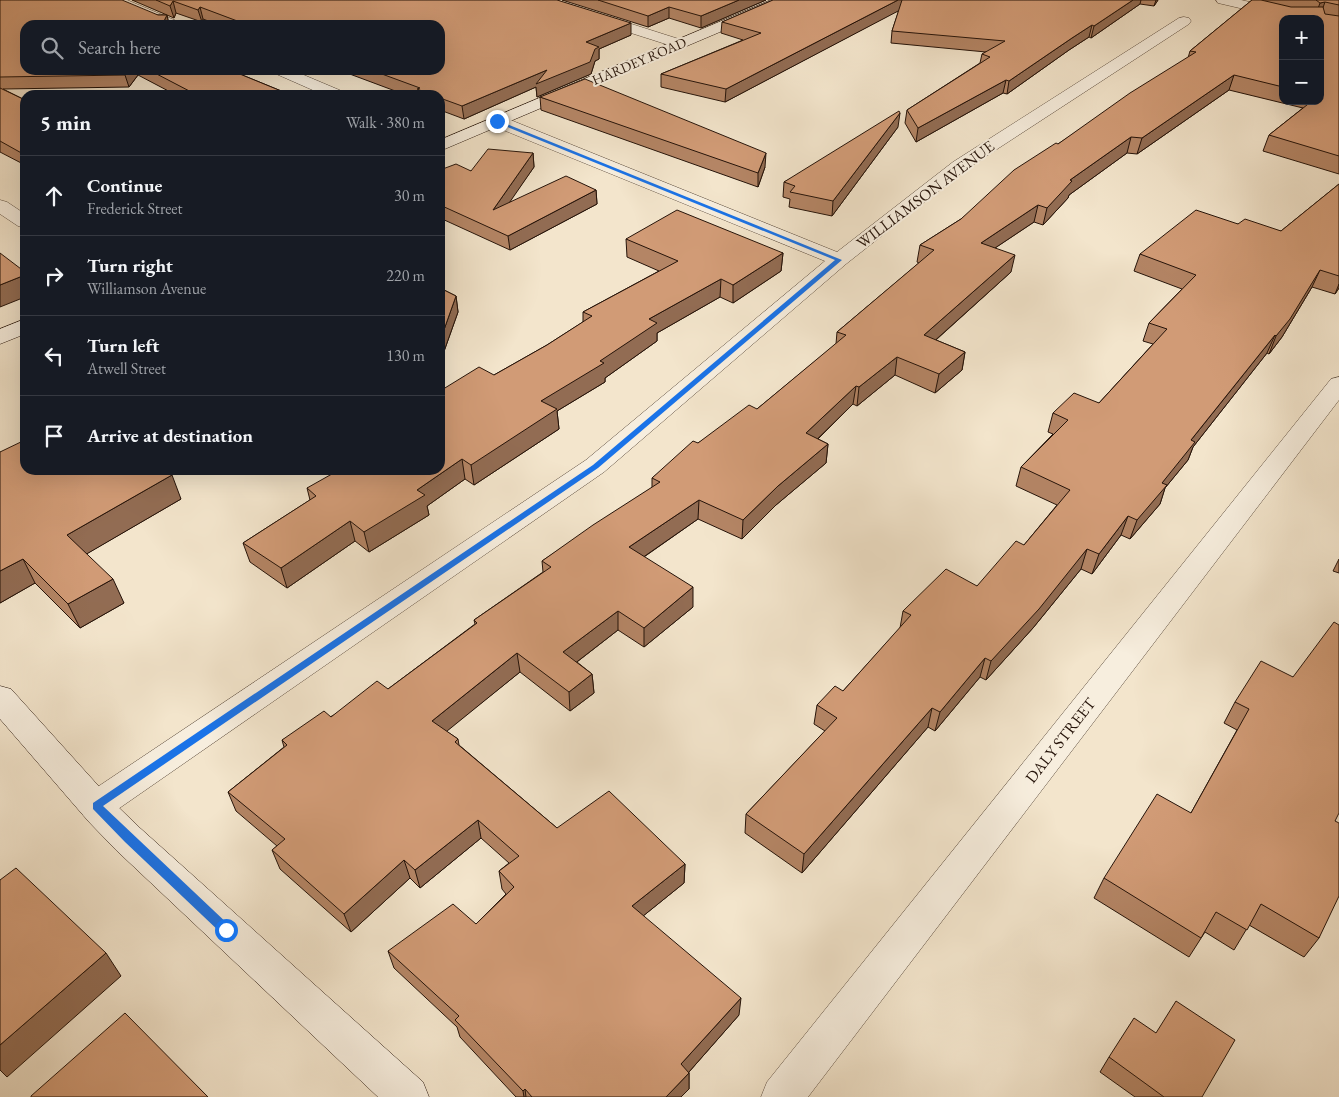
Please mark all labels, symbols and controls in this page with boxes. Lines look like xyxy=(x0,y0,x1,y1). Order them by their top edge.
map controls xyxy=(1279,15,1324,105)
button: + xyxy=(1279,15,1324,60)
search box xyxy=(20,20,445,75)
street label: HARDEY ROAD xyxy=(589,33,689,89)
icon: search xyxy=(38,34,66,62)
text: Search here xyxy=(78,35,160,60)
button: − xyxy=(1279,60,1324,105)
text: 5 min xyxy=(40,109,91,136)
route end xyxy=(486,110,509,133)
text: Walk · 380 m xyxy=(346,112,425,133)
street label: WILLIAMSON AVENUE xyxy=(852,136,998,253)
text: Continue xyxy=(87,173,162,198)
icon: ahead xyxy=(40,182,68,210)
text: 30 m xyxy=(394,185,425,206)
text: Frederick Street xyxy=(87,198,183,219)
text: Turn right xyxy=(87,253,173,278)
icon: right xyxy=(40,262,68,290)
text: 220 m xyxy=(386,265,425,286)
text: Williamson Avenue xyxy=(87,278,206,299)
text: Turn left xyxy=(87,333,159,358)
icon: left xyxy=(40,342,68,370)
text: 130 m xyxy=(386,345,425,366)
text: Atwell Street xyxy=(87,358,166,379)
icon: arrive xyxy=(40,422,68,450)
text: Arrive at destination xyxy=(87,423,253,448)
street label: DALY STREET xyxy=(1020,693,1100,787)
route start xyxy=(215,919,238,942)

